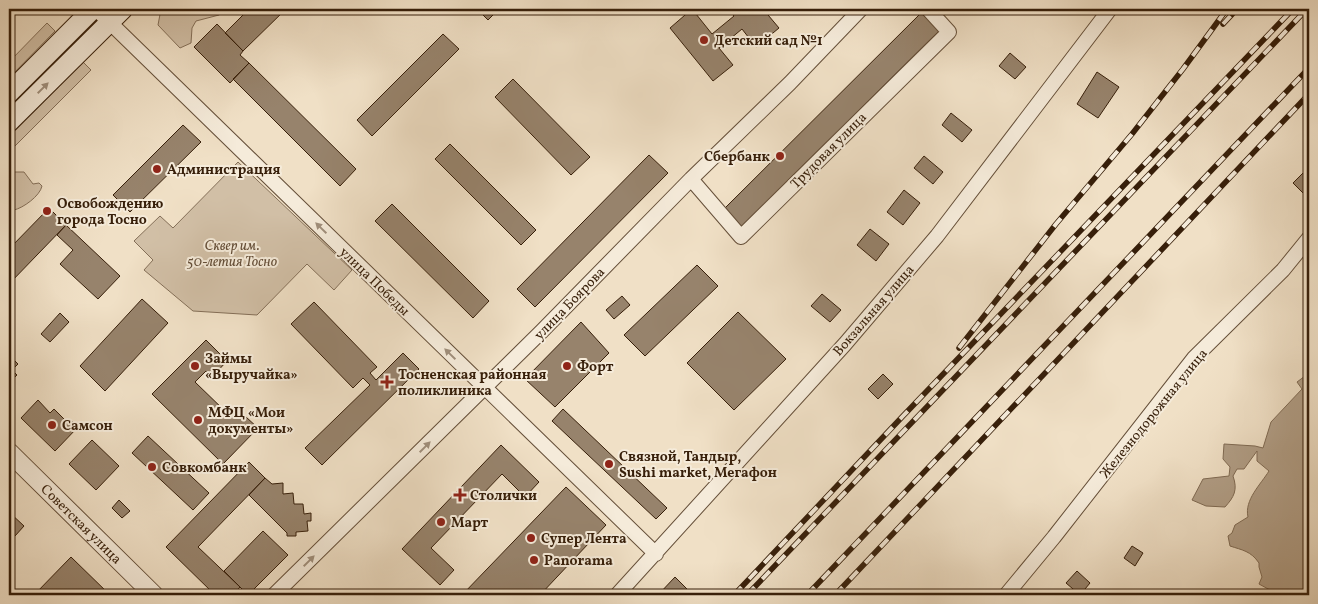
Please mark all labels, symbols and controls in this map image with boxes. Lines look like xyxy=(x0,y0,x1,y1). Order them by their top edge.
place label: Детский сад №1 xyxy=(714,32,823,51)
marker: Детский сад №1 xyxy=(698,34,710,46)
one-way arrow xyxy=(37,82,49,94)
street label: Трудовая улица xyxy=(787,109,871,193)
place label: Сбербанк xyxy=(704,148,771,167)
marker: Сбербанк xyxy=(774,150,786,162)
place label: Администрация xyxy=(167,161,280,180)
marker: Администрация xyxy=(151,163,163,175)
place label: Освобождению города Тосно xyxy=(57,195,164,230)
marker: Освобождению города Тосно xyxy=(41,205,53,217)
one-way arrow xyxy=(315,222,327,234)
park label: Сквер им. 50-летия Тосно xyxy=(186,237,278,272)
street label: улица Победы xyxy=(334,243,414,321)
street label: Вокзальная улица xyxy=(829,261,919,361)
street label: улица Боярова xyxy=(530,263,610,345)
street label: Железнодорожная улица xyxy=(1096,345,1212,483)
one-way arrow xyxy=(444,348,456,360)
place label: Займы «Выручайка» xyxy=(205,350,298,385)
place label: Форт xyxy=(577,358,614,377)
marker: Займы «Выручайка» xyxy=(189,360,201,372)
marker: Форт xyxy=(561,360,573,372)
place label: Тосненская районная поликлиника xyxy=(398,366,546,401)
marker: Тосненская районная поликлиника xyxy=(380,375,394,389)
place label: МФЦ «Мои документы» xyxy=(208,404,293,439)
marker: МФЦ «Мои документы» xyxy=(192,414,204,426)
place label: Самсон xyxy=(62,417,113,436)
marker: Самсон xyxy=(46,419,58,431)
one-way arrow xyxy=(418,441,430,453)
place label: Связной, Тандыр, Sushi market, Мегафон xyxy=(619,448,777,483)
marker: Связной, Тандыр, Sushi market, Мегафон xyxy=(603,458,615,470)
place label: Совкомбанк xyxy=(162,459,247,478)
marker: Совкомбанк xyxy=(146,461,158,473)
street label: Советская улица xyxy=(36,480,125,569)
place label: Столички xyxy=(470,487,537,506)
marker: Столички xyxy=(454,489,466,501)
place label: Март xyxy=(451,514,489,533)
marker: Март xyxy=(435,516,447,528)
place label: Супер Лента xyxy=(541,530,627,549)
marker: Супер Лента xyxy=(525,532,537,544)
place label: Panorama xyxy=(544,552,613,571)
marker: Panorama xyxy=(528,554,540,566)
one-way arrow xyxy=(302,555,314,567)

